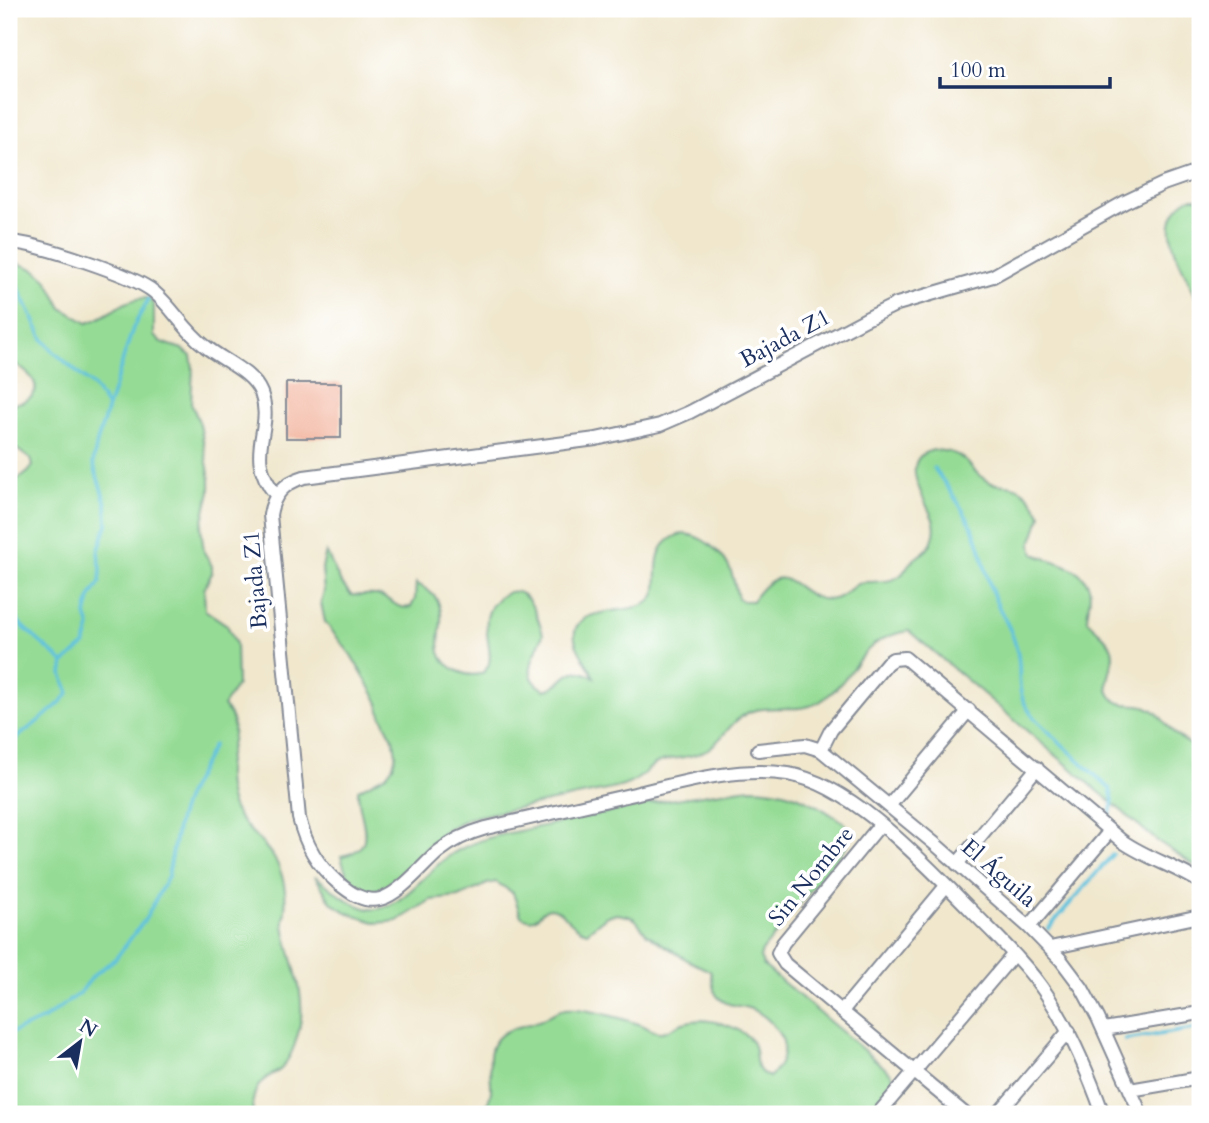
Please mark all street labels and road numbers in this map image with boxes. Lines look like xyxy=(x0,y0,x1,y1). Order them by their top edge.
street label: Bajada Z1 xyxy=(734,301,836,375)
street label: Bajada Z1 xyxy=(235,530,275,630)
street label: Sin Nombre xyxy=(761,820,861,932)
street label: El Águila xyxy=(955,832,1043,914)

